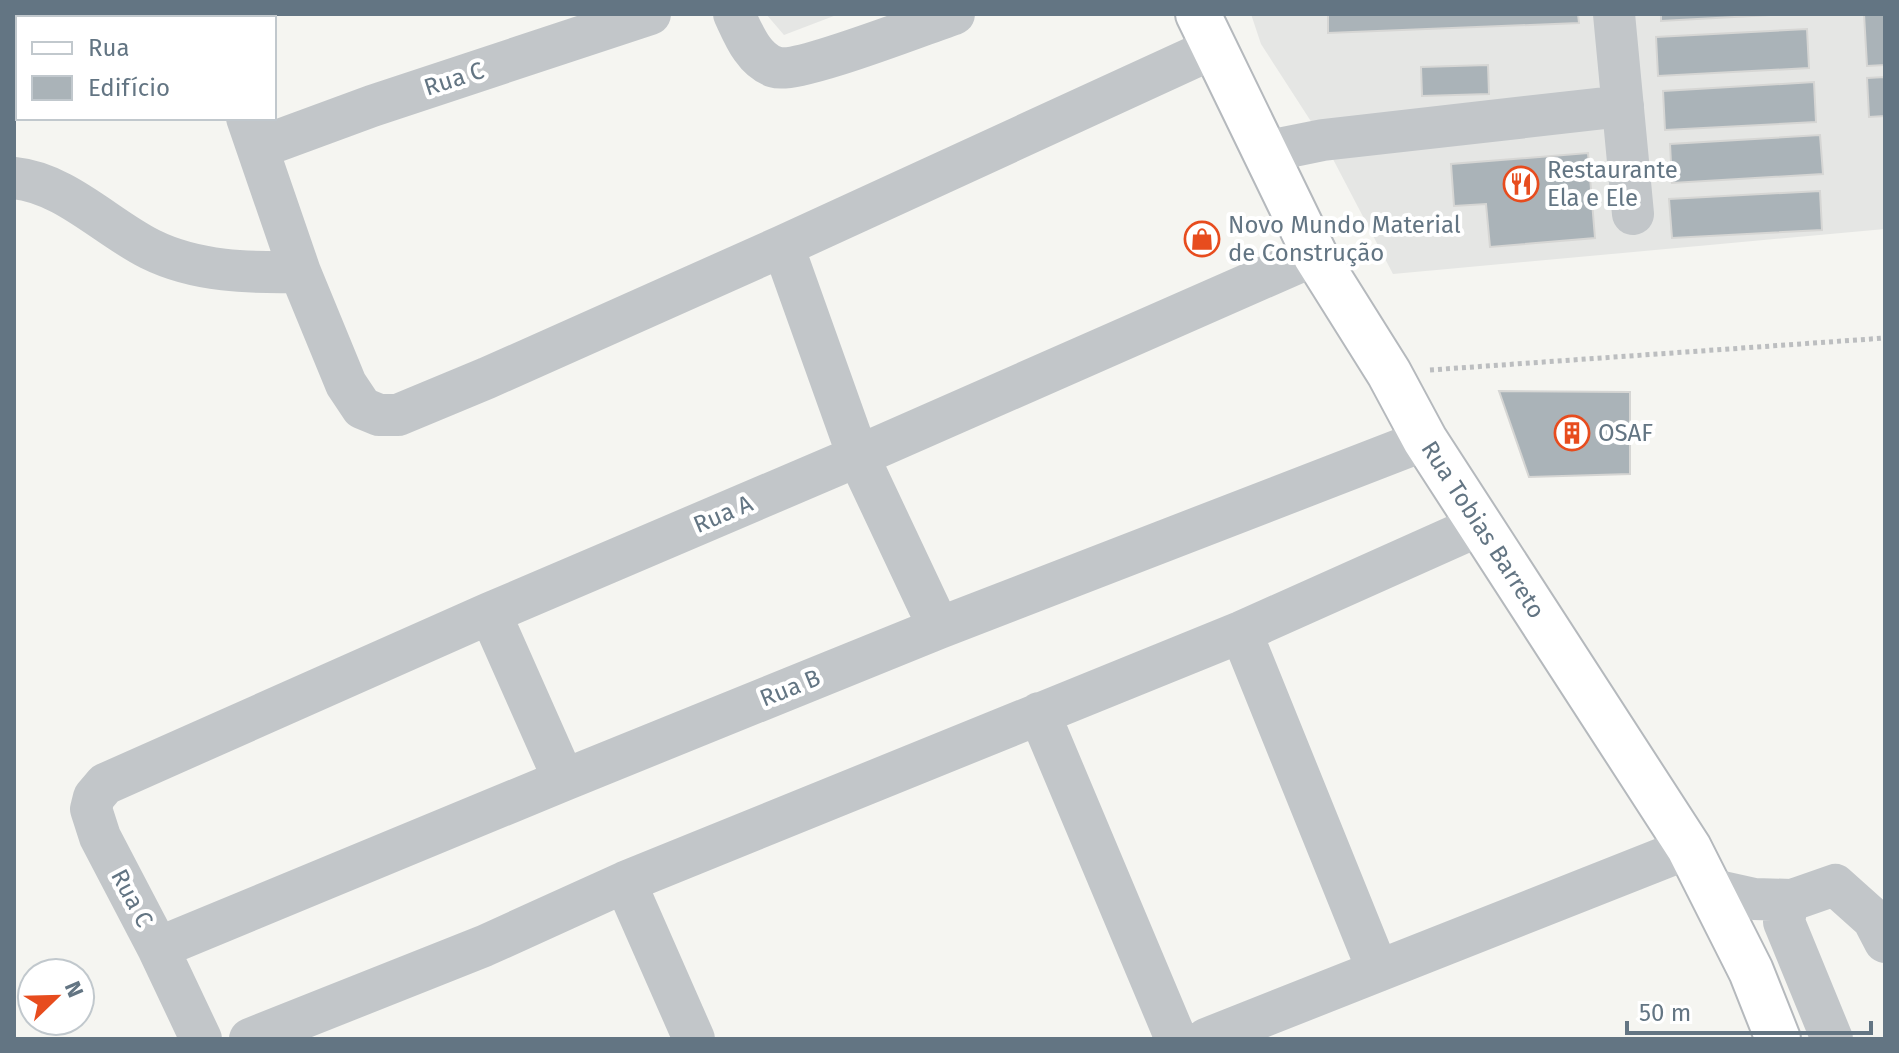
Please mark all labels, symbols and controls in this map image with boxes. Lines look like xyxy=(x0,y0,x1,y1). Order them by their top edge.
legend xyxy=(16,16,276,120)
text: Rua xyxy=(88,34,130,62)
street label: Rua C xyxy=(420,56,488,102)
text: Edifício xyxy=(88,74,170,102)
place label: Restaurante Ela e Ele xyxy=(1547,156,1678,212)
restaurant icon: Restaurante Ela e Ele xyxy=(1502,165,1540,203)
place label: Novo Mundo Material de Construção xyxy=(1228,211,1461,267)
shop icon: Novo Mundo Material de Construção xyxy=(1183,220,1221,258)
building icon: OSAF xyxy=(1553,414,1591,452)
place label: OSAF xyxy=(1598,419,1653,447)
street label: Rua Tobias Barreto xyxy=(1415,436,1551,623)
street label: Rua A xyxy=(689,489,757,539)
street label: Rua B xyxy=(756,663,824,713)
street label: Rua C xyxy=(105,864,159,932)
north arrow xyxy=(16,957,96,1037)
text: N xyxy=(59,977,89,1001)
scale bar xyxy=(1627,985,1871,1035)
text: 50 m xyxy=(1639,999,1691,1027)

